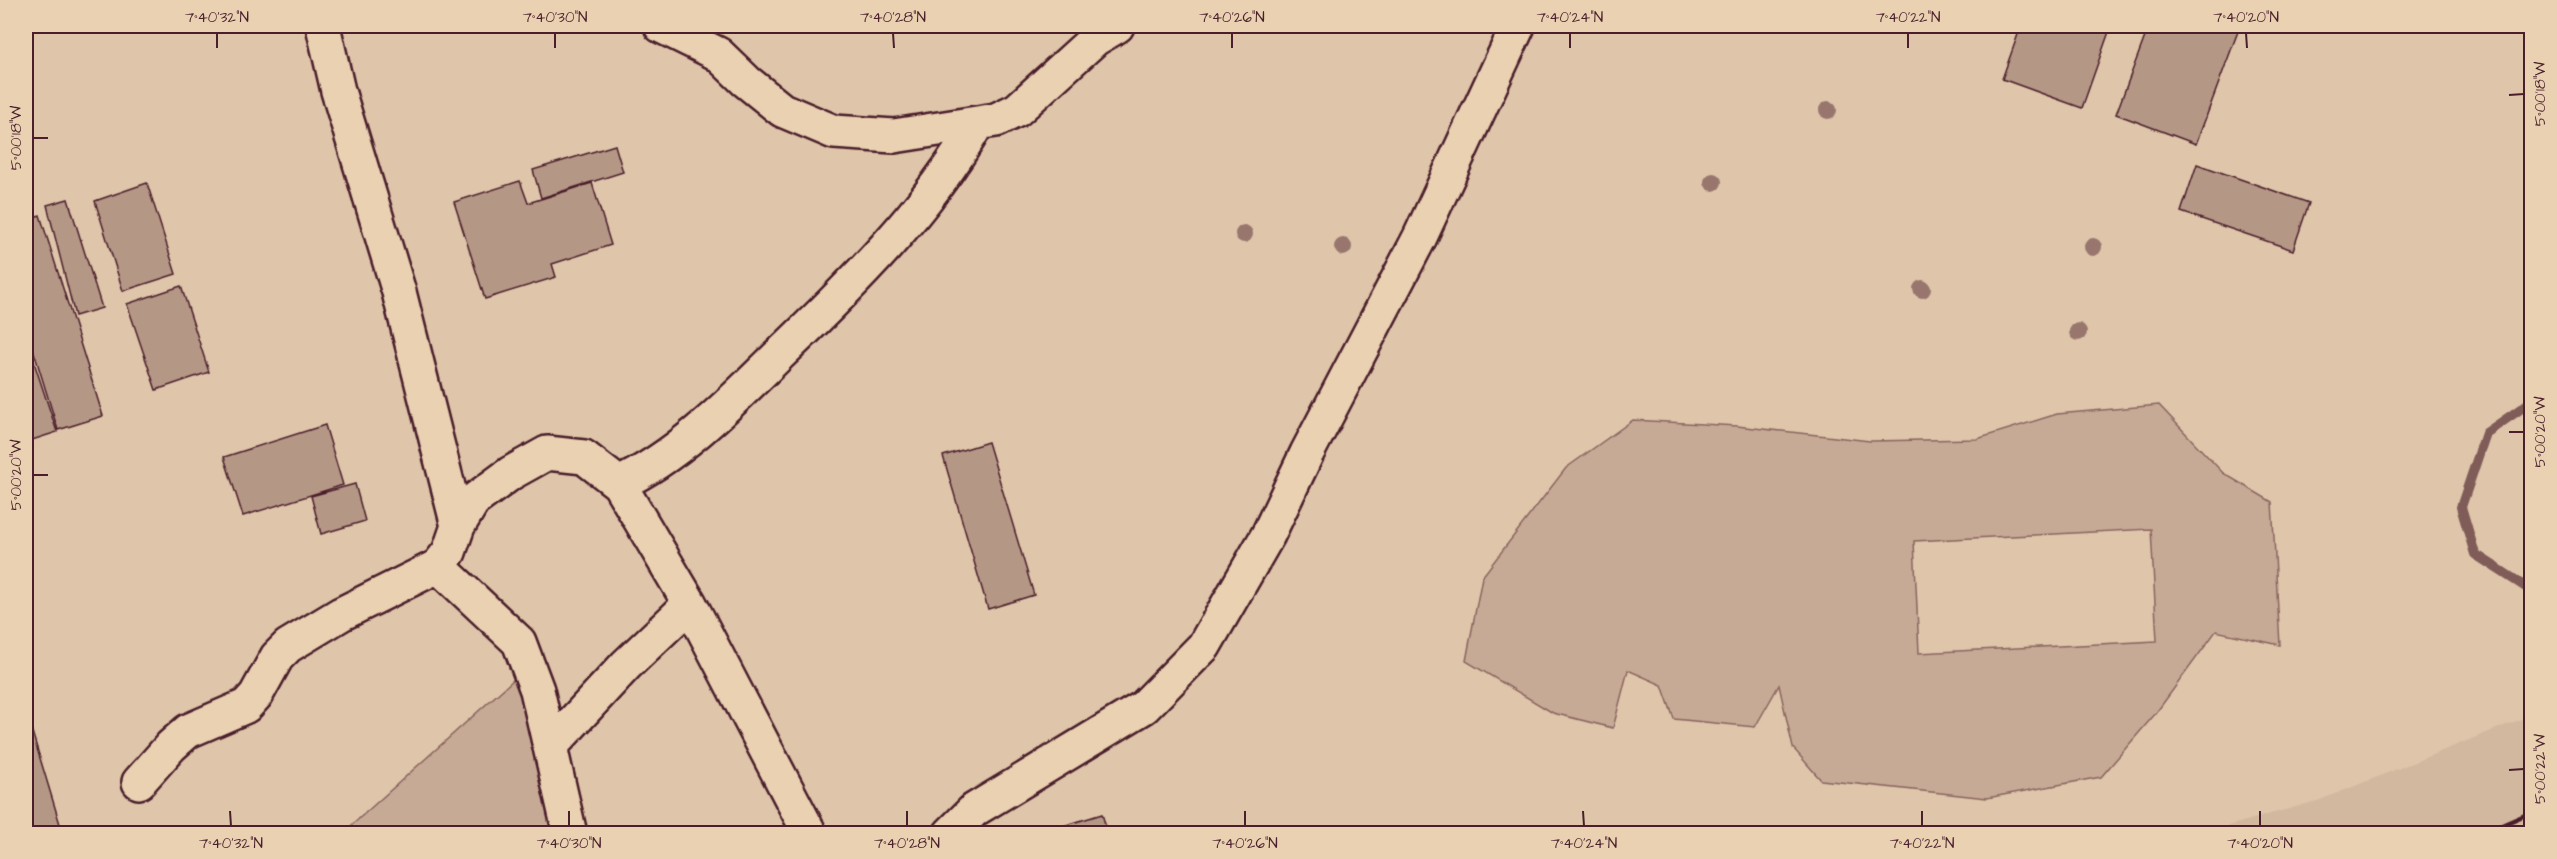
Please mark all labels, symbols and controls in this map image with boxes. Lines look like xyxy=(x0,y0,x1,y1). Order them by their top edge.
text: 7°40'32"N xyxy=(185,7,249,28)
text: 7°40'30"N xyxy=(523,7,587,28)
text: 7°40'28"N xyxy=(860,7,926,28)
text: 7°40'26"N xyxy=(1199,7,1265,28)
text: 7°40'24"N xyxy=(1537,7,1603,28)
text: 7°40'22"N xyxy=(1876,7,1940,28)
text: 7°40'20"N xyxy=(2213,7,2279,28)
text: 5°00'18"W xyxy=(2530,62,2551,126)
text: 5°00'18"W xyxy=(6,106,27,170)
text: 5°00'20"W xyxy=(2530,397,2551,467)
text: 5°00'20"W xyxy=(6,440,27,510)
text: 5°00'22"W xyxy=(2530,734,2551,804)
text: 7°40'32"N xyxy=(199,833,263,854)
text: 7°40'30"N xyxy=(537,833,601,854)
text: 7°40'28"N xyxy=(874,833,940,854)
text: 7°40'26"N xyxy=(1212,833,1278,854)
text: 7°40'24"N xyxy=(1551,833,1617,854)
text: 7°40'22"N xyxy=(1890,833,1954,854)
text: 7°40'20"N xyxy=(2227,833,2293,854)

